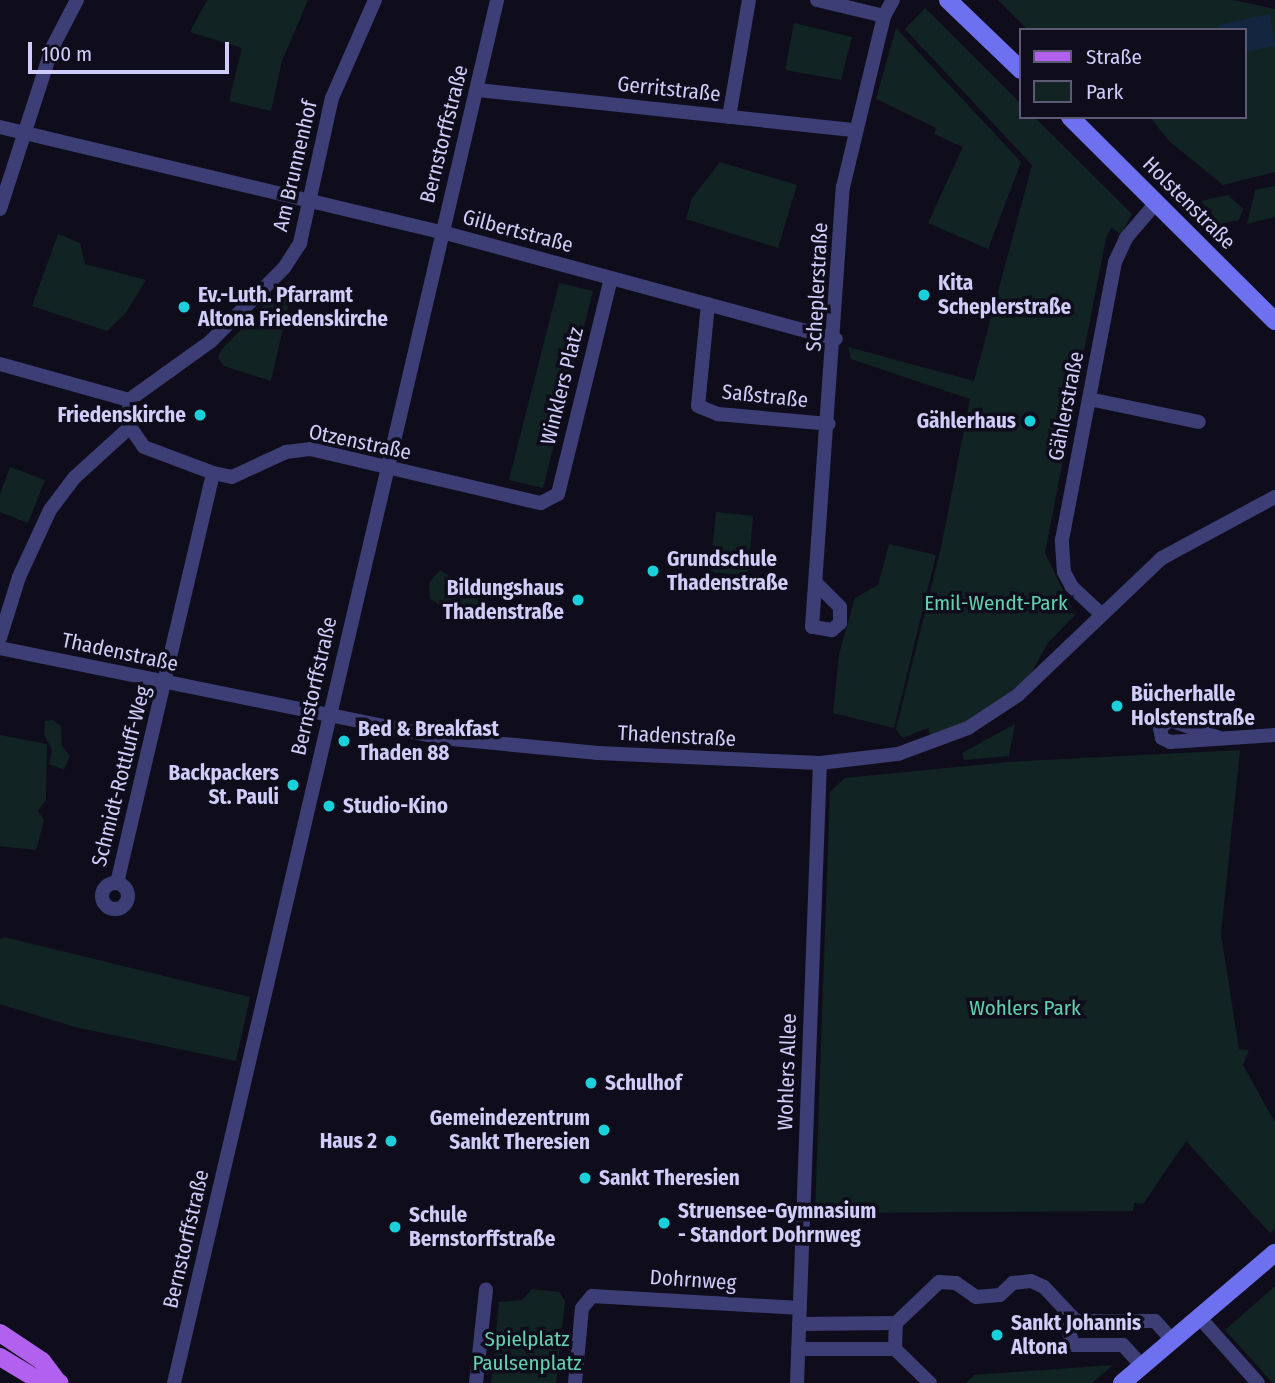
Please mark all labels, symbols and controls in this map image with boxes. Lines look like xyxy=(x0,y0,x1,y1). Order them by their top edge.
scale bar xyxy=(32,28,233,72)
legend xyxy=(1020,28,1247,119)
text: 100 m xyxy=(41,41,92,67)
text: Straße xyxy=(1086,44,1142,70)
street label: Bernstorffstraße xyxy=(415,62,473,206)
street label: Gerritstraße xyxy=(616,71,722,107)
text: Park xyxy=(1086,79,1123,105)
street label: Am Brunnenhof xyxy=(268,98,322,234)
street label: Holstenstraße xyxy=(1137,151,1241,255)
street label: Gilbertstraße xyxy=(460,204,576,258)
street label: Scheplerstraße xyxy=(801,222,833,352)
place label: Kita Scheplerstraße xyxy=(938,270,1071,320)
place label: Ev.-Luth. Pfarramt Altona Friedenskirche xyxy=(198,282,388,332)
marker: Kita Scheplerstraße xyxy=(916,287,932,303)
marker: Ev.-Luth. Pfarramt Altona Friedenskirche xyxy=(176,299,192,315)
street label: Winklers Platz xyxy=(535,325,589,447)
street label: Gählerstraße xyxy=(1043,349,1089,463)
street label: Saßstraße xyxy=(721,379,809,413)
place label: Friedenskirche xyxy=(57,402,186,428)
marker: Friedenskirche xyxy=(192,407,208,423)
place label: Gählerhaus xyxy=(917,408,1016,434)
marker: Gählerhaus xyxy=(1022,413,1038,429)
street label: Otzenstraße xyxy=(306,419,414,465)
place label: Grundschule Thadenstraße xyxy=(667,546,788,596)
marker: Grundschule Thadenstraße xyxy=(645,563,661,579)
place label: Bildungshaus Thadenstraße xyxy=(443,575,564,625)
park label: Emil-Wendt-Park xyxy=(924,590,1068,616)
marker: Bildungshaus Thadenstraße xyxy=(570,592,586,608)
street label: Bernstorffstraße xyxy=(286,614,342,758)
street label: Thadenstraße xyxy=(60,627,180,677)
place label: Bücherhalle Holstenstraße xyxy=(1131,681,1255,731)
street label: Schmidt-Rottluff-Weg xyxy=(86,683,156,869)
marker: Bücherhalle Holstenstraße xyxy=(1109,698,1125,714)
place label: Bed & Breakfast Thaden 88 xyxy=(358,716,499,766)
street label: Thadenstraße xyxy=(617,720,737,752)
marker: Bed & Breakfast Thaden 88 xyxy=(336,733,352,749)
place label: Backpackers St. Pauli xyxy=(168,760,279,810)
marker: Backpackers St. Pauli xyxy=(285,777,301,793)
place label: Studio-Kino xyxy=(343,793,448,819)
marker: Studio-Kino xyxy=(321,798,337,814)
park label: Wohlers Park xyxy=(969,995,1081,1021)
street label: Wohlers Allee xyxy=(772,1013,802,1131)
place label: Schulhof xyxy=(605,1070,682,1096)
marker: Schulhof xyxy=(583,1075,599,1091)
place label: Gemeindezentrum Sankt Theresien xyxy=(430,1105,590,1155)
marker: Gemeindezentrum Sankt Theresien xyxy=(596,1122,612,1138)
place label: Haus 2 xyxy=(320,1128,377,1154)
marker: Haus 2 xyxy=(383,1133,399,1149)
place label: Sankt Theresien xyxy=(599,1165,740,1191)
street label: Bernstorffstraße xyxy=(158,1167,214,1311)
marker: Sankt Theresien xyxy=(577,1170,593,1186)
place label: Struensee-Gymnasium - Standort Dohrnweg xyxy=(678,1198,876,1248)
place label: Schule Bernstorffstraße xyxy=(409,1202,555,1252)
marker: Struensee-Gymnasium - Standort Dohrnweg xyxy=(656,1215,672,1231)
marker: Schule Bernstorffstraße xyxy=(387,1219,403,1235)
street label: Dohrnweg xyxy=(649,1264,737,1296)
place label: Sankt Johannis Altona xyxy=(1011,1310,1141,1360)
park label: Spielplatz Paulsenplatz xyxy=(472,1326,582,1376)
marker: Sankt Johannis Altona xyxy=(989,1327,1005,1343)

